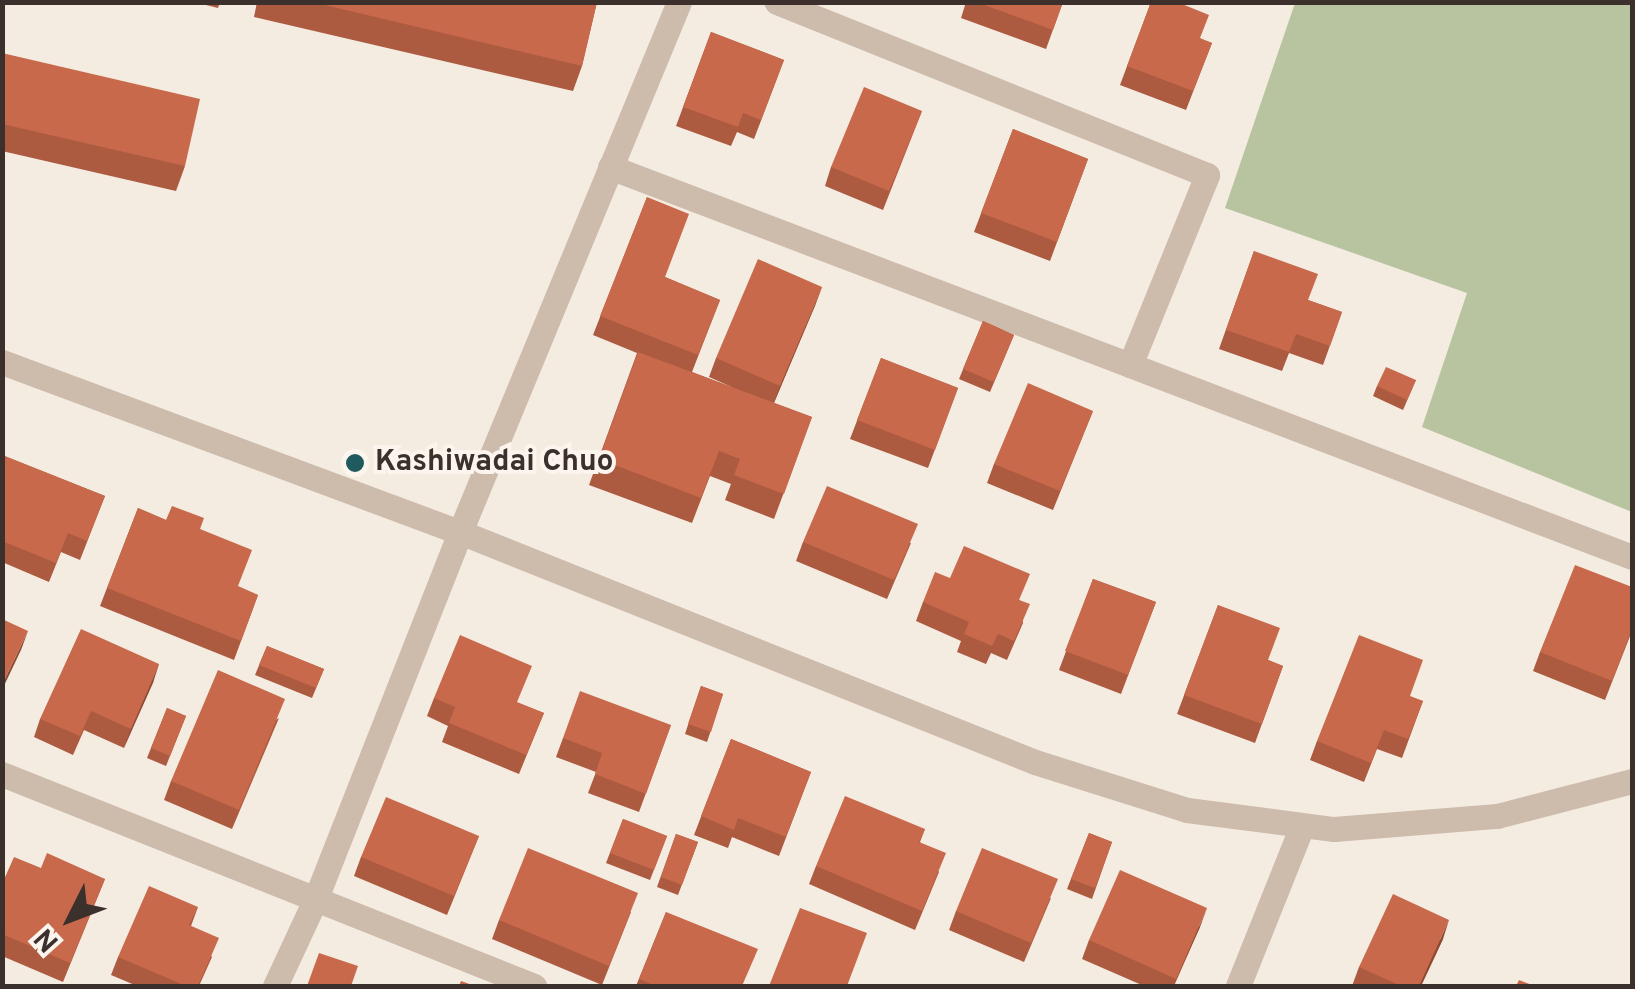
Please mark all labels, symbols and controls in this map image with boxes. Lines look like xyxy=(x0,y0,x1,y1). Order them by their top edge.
place label: Kashiwadai Chuo xyxy=(375,445,614,481)
marker: Kashiwadai Chuo xyxy=(344,452,366,474)
north arrow xyxy=(20,869,120,969)
text: N xyxy=(28,920,68,959)

